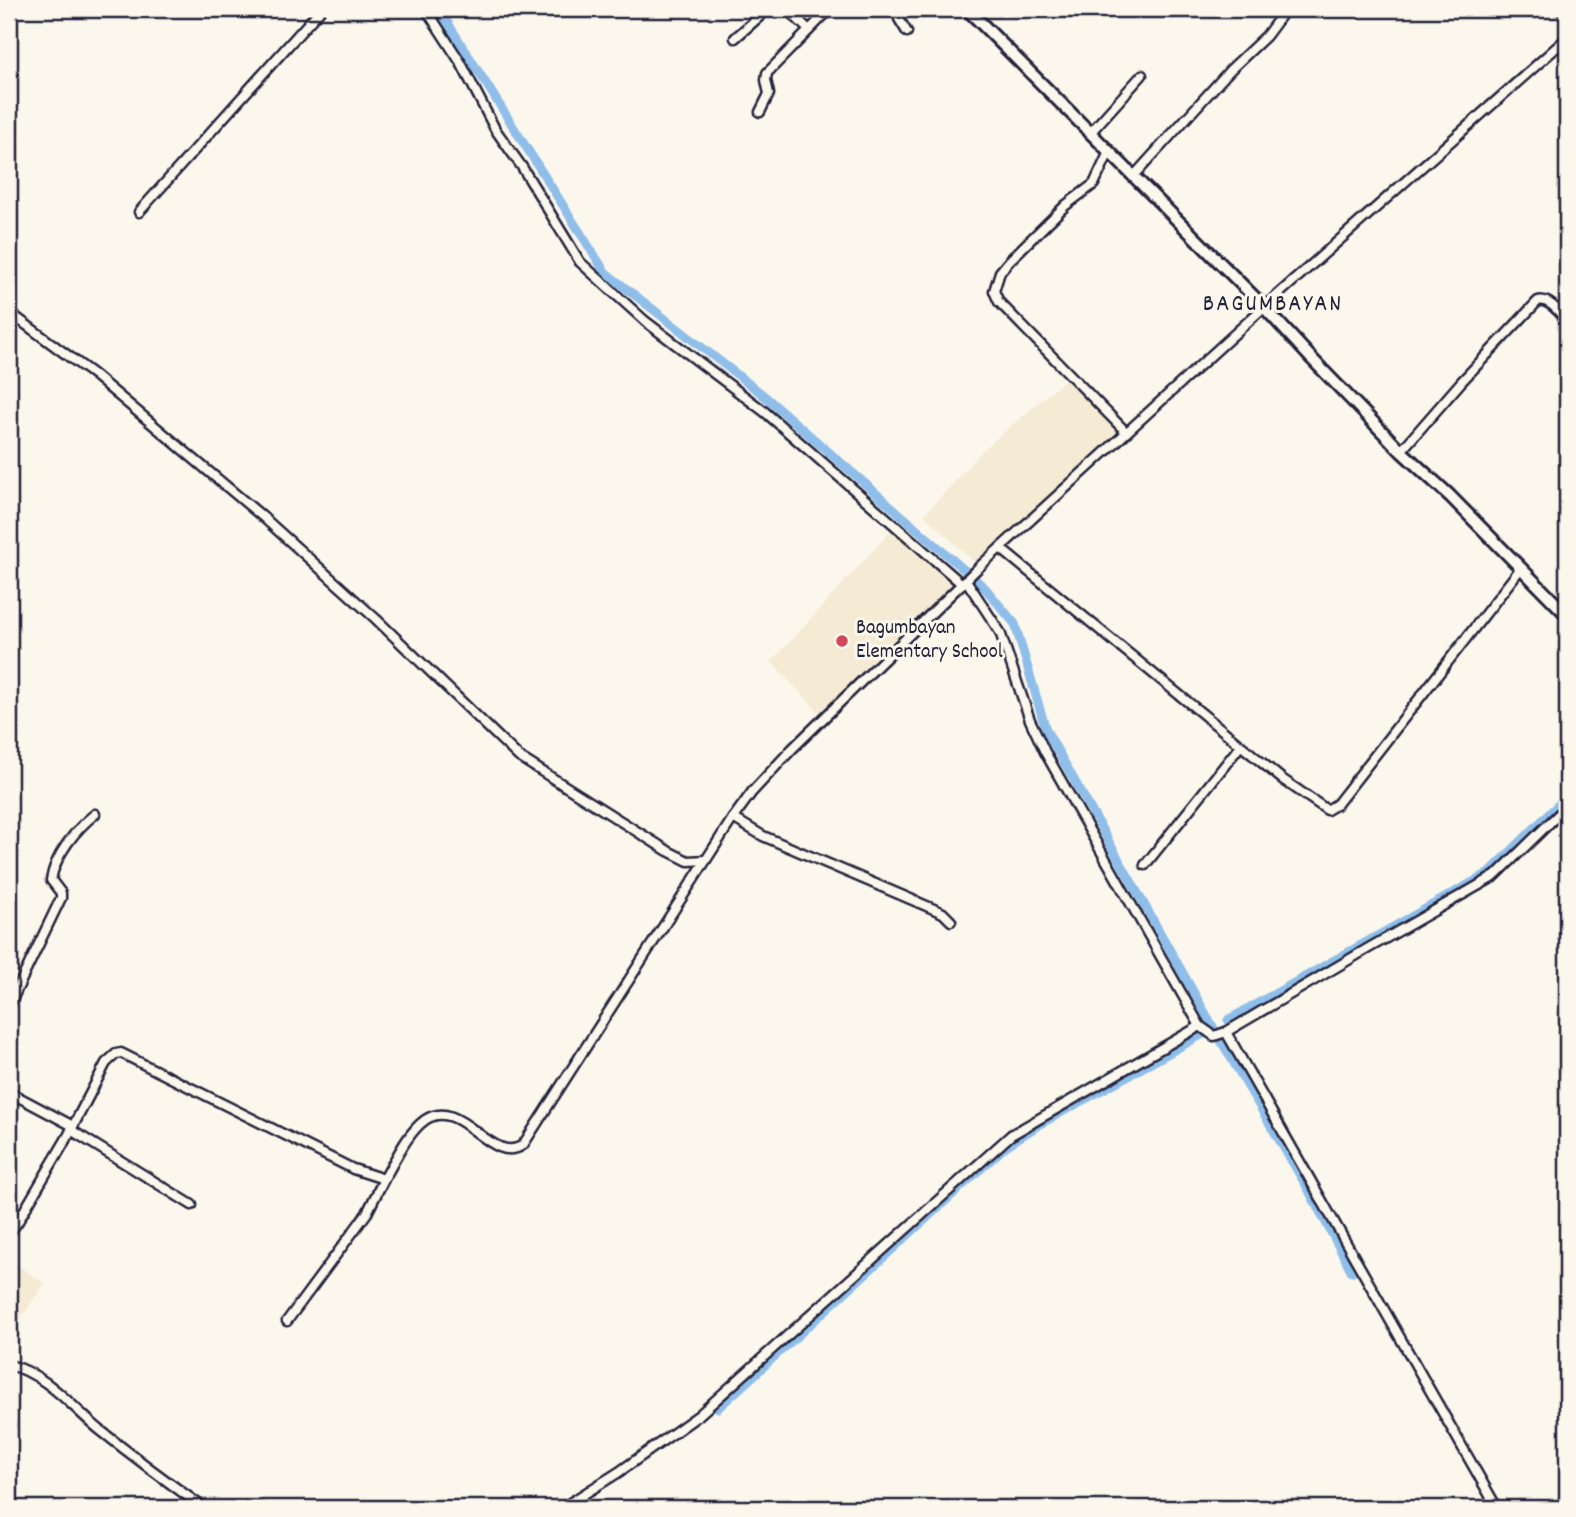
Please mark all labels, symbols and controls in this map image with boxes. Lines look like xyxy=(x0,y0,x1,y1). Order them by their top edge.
district label: BAGUMBAYAN xyxy=(1203,288,1343,322)
place label: Bagumbayan Elementary School xyxy=(856,614,1003,668)
marker: Bagumbayan Elementary School xyxy=(834,633,850,649)

